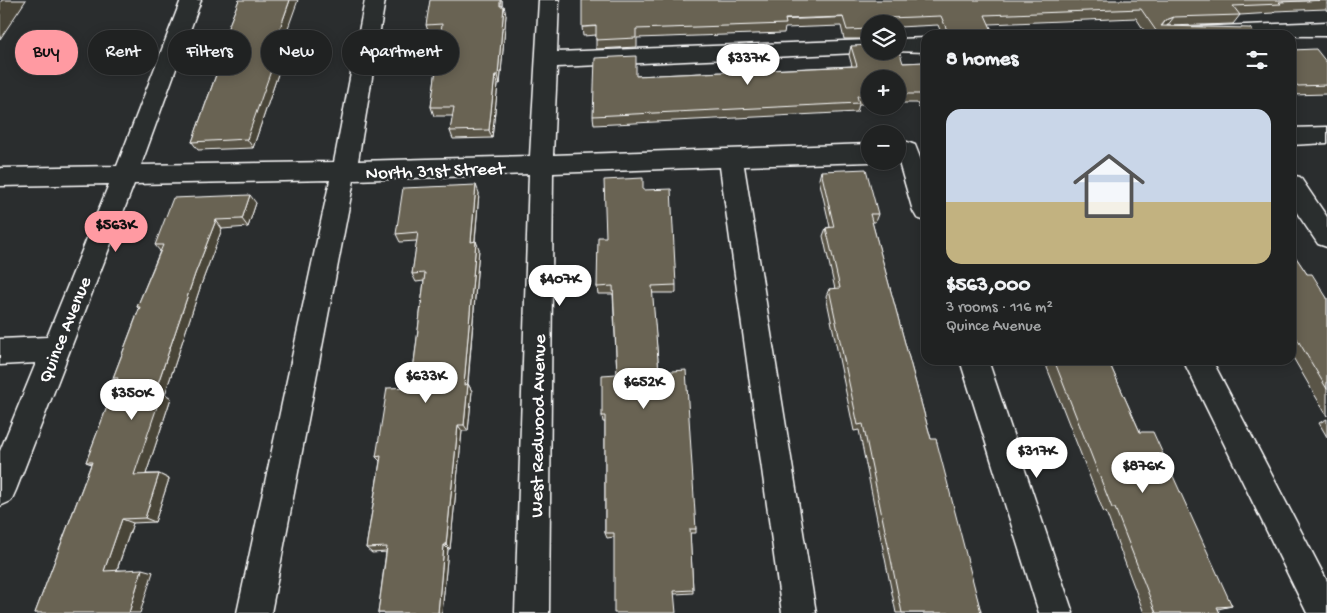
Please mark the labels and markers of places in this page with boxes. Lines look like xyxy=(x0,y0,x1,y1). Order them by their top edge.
pin: $337K xyxy=(713,44,783,86)
pin: $563K xyxy=(81,210,151,253)
pin: $407K xyxy=(525,264,595,307)
pin: $633K xyxy=(391,362,461,404)
pin: $652K xyxy=(609,368,679,410)
pin: $350K xyxy=(97,378,167,421)
pin: $317K xyxy=(1002,436,1072,479)
pin: $876K xyxy=(1108,452,1178,494)

